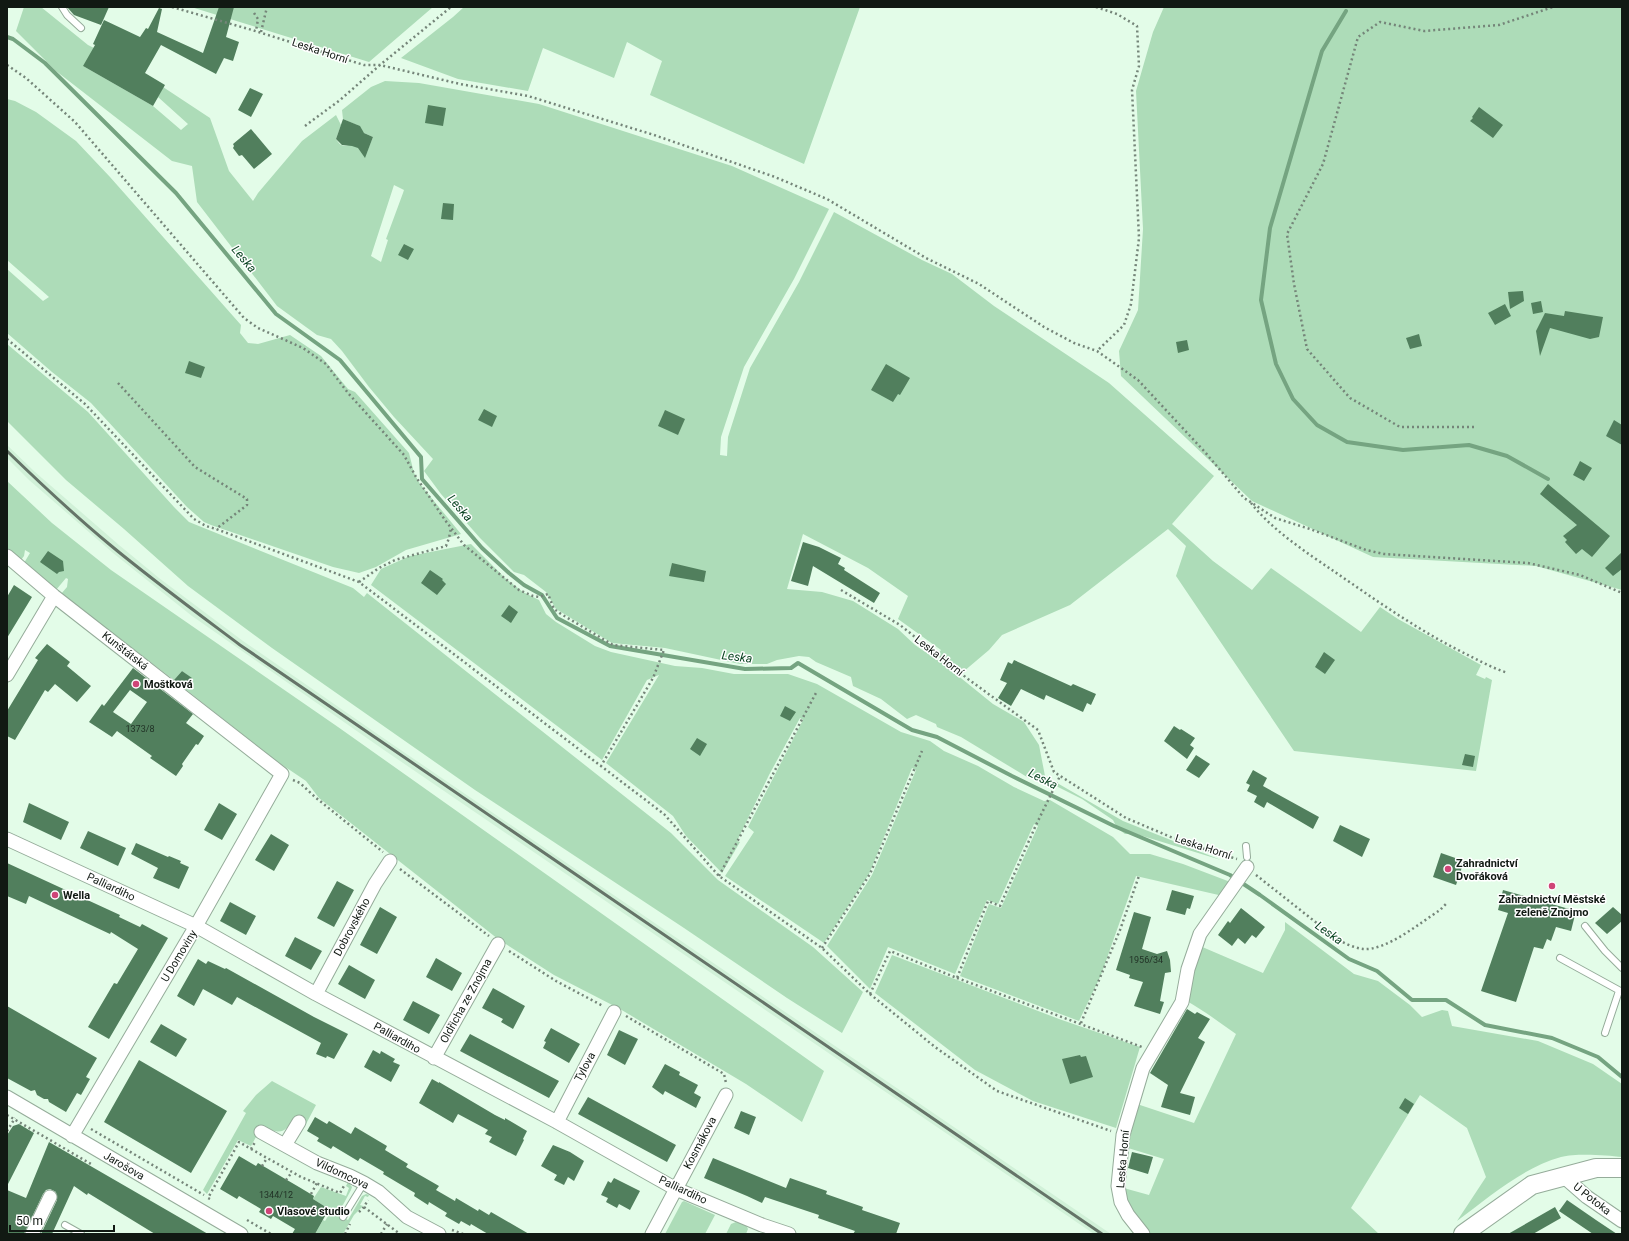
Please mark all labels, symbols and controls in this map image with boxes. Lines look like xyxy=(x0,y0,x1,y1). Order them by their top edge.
street label: Leska Horní xyxy=(290,36,351,67)
water label: Leska xyxy=(229,243,259,275)
water label: Leska xyxy=(445,492,475,524)
street label: Kunštátská xyxy=(99,629,151,673)
street label: Leska Horní xyxy=(912,633,967,680)
water label: Leska xyxy=(721,648,753,666)
place label: Moštková xyxy=(144,678,193,691)
marker: Moštková xyxy=(131,679,141,689)
house number: 1373/8 xyxy=(125,724,155,734)
water label: Leska xyxy=(1026,766,1060,792)
street label: Leska Horní xyxy=(1173,832,1234,863)
place label: Zahradnictví Dvořáková xyxy=(1456,857,1519,883)
marker: Zahradnictví Dvořáková xyxy=(1443,864,1453,874)
street label: Palliardiho xyxy=(85,870,137,904)
marker: Zahradnictví Městské zeleně Znojmo xyxy=(1547,881,1557,891)
place label: Wella xyxy=(63,889,90,902)
marker: Wella xyxy=(50,890,60,900)
place label: Zahradnictví Městské zeleně Znojmo xyxy=(1499,893,1605,919)
street label: Dobrovského xyxy=(331,896,373,958)
water label: Leska xyxy=(1312,918,1346,948)
street label: U Domoviny xyxy=(158,927,200,984)
house number: 1956/34 xyxy=(1129,955,1163,965)
street label: Oldřicha ze Znojma xyxy=(437,957,495,1045)
street label: Palliardiho xyxy=(371,1020,423,1056)
street label: Tylova xyxy=(572,1050,598,1084)
street label: Kosmákova xyxy=(681,1115,719,1171)
street label: Leska Horní xyxy=(1114,1128,1132,1189)
street label: Jarošova xyxy=(101,1149,147,1183)
street label: Vildomcova xyxy=(313,1156,371,1192)
street label: Palliardiho xyxy=(657,1173,709,1207)
street label: U Potoka xyxy=(1571,1180,1613,1218)
house number: 1344/12 xyxy=(259,1190,293,1200)
place label: Vlasové studio xyxy=(277,1205,350,1218)
marker: Vlasové studio xyxy=(264,1206,274,1216)
scale bar xyxy=(10,1207,114,1233)
text: 50 m xyxy=(16,1214,43,1228)

